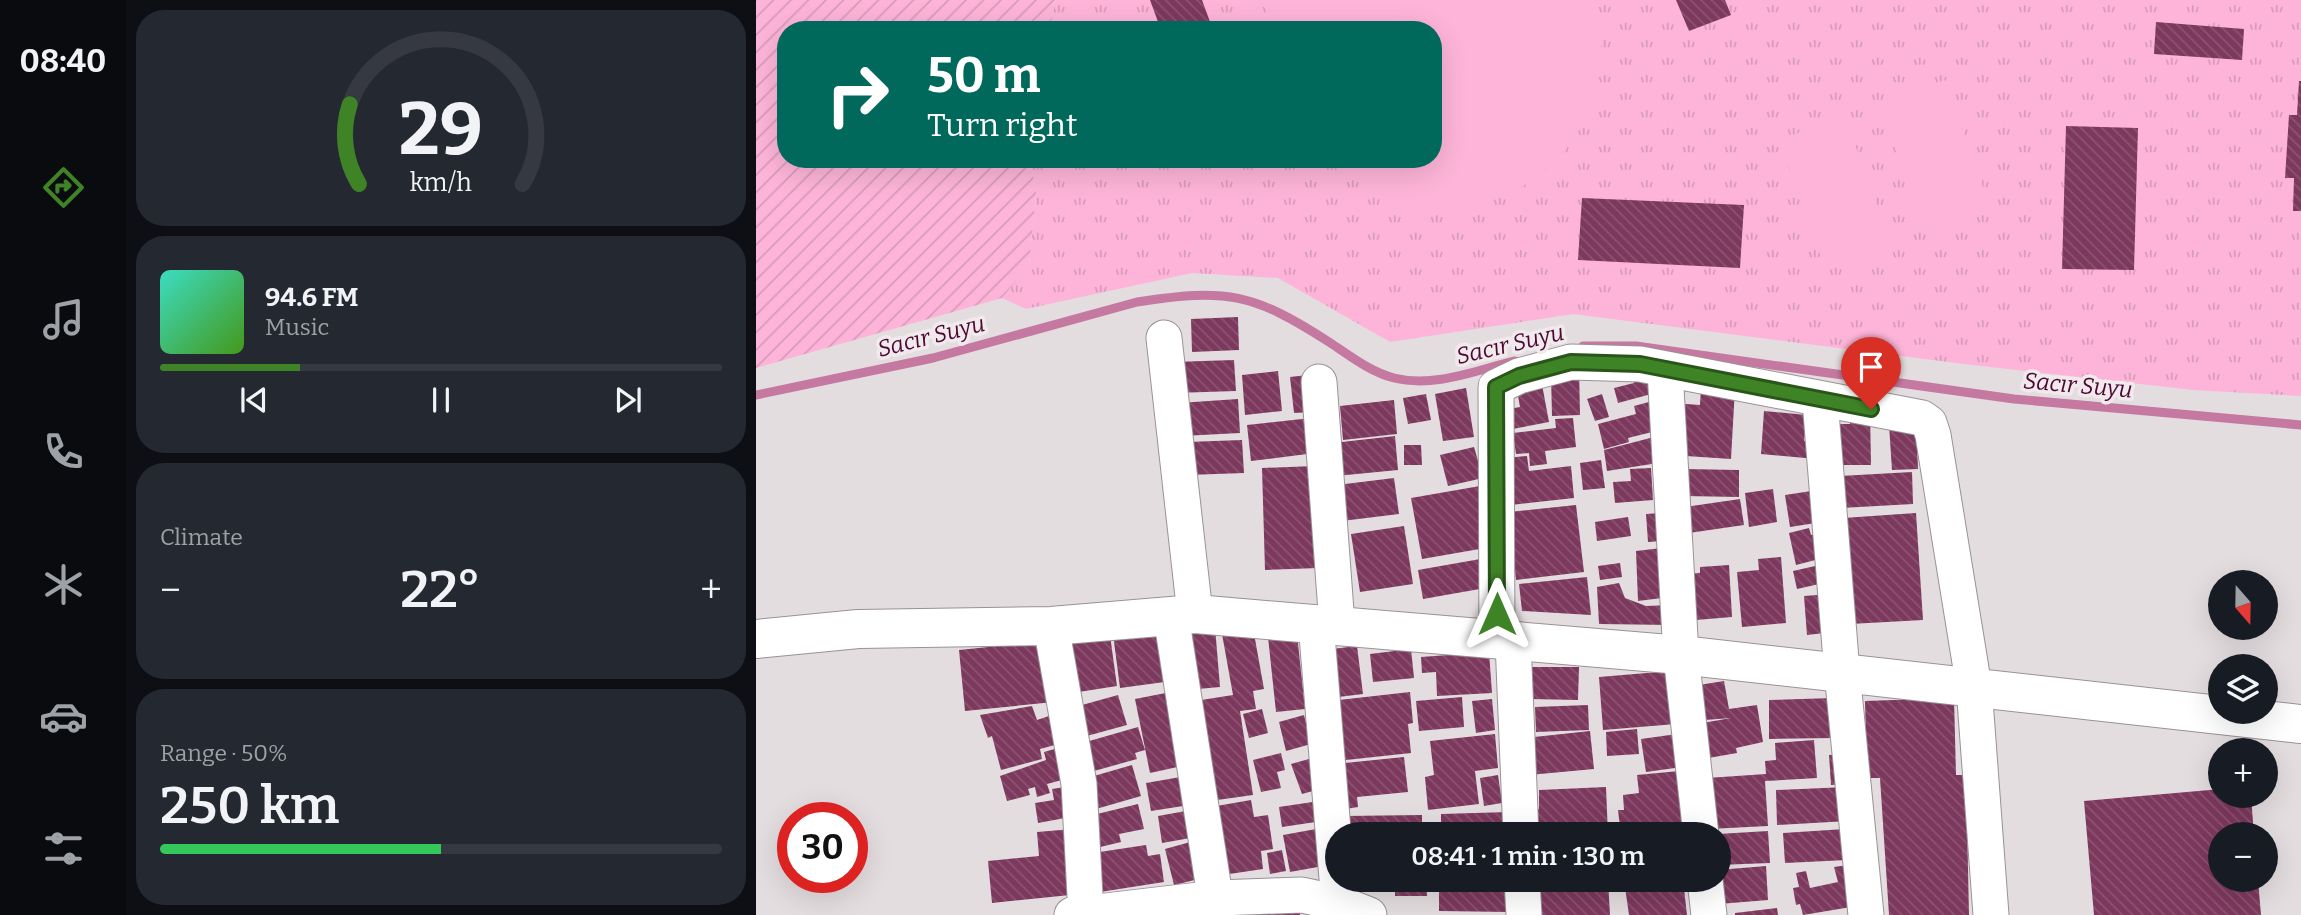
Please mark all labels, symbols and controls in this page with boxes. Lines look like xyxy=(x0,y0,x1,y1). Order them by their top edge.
text: 08:40 xyxy=(20,42,106,80)
text: 50 m xyxy=(927,46,1040,105)
icon: right xyxy=(812,49,903,140)
text: 29 xyxy=(399,87,483,174)
text: Turn right xyxy=(927,106,1078,144)
icon: directions xyxy=(39,163,88,212)
text: km/h xyxy=(410,168,472,198)
text: 94.6 FM xyxy=(265,282,359,313)
icon: music xyxy=(39,295,88,344)
water label: Sacır Suyu xyxy=(874,309,988,363)
text: Music xyxy=(265,313,329,341)
water label: Sacır Suyu xyxy=(1453,318,1567,370)
pin xyxy=(1841,337,1901,409)
icon: arrive xyxy=(1852,348,1890,386)
water label: Sacır Suyu xyxy=(2022,366,2134,404)
icon: previous xyxy=(235,381,273,419)
icon: pause xyxy=(422,381,460,419)
icon: next xyxy=(609,381,647,419)
icon: phone xyxy=(39,427,88,476)
text: Climate xyxy=(160,523,243,551)
text: 22° xyxy=(400,558,481,621)
icon: climate xyxy=(39,560,88,609)
text: − xyxy=(160,567,181,613)
text: + xyxy=(700,567,722,613)
north arrow xyxy=(2208,570,2278,640)
map controls xyxy=(2208,570,2278,892)
position arrow xyxy=(1460,577,1534,651)
button: layers xyxy=(2208,654,2278,724)
icon: car xyxy=(39,692,88,741)
button: + xyxy=(2208,738,2278,808)
text: Range · 50% xyxy=(160,739,288,767)
text: 250 km xyxy=(160,774,339,837)
speed limit sign: 30 xyxy=(777,802,868,893)
button: − xyxy=(2208,822,2278,892)
icon: filters xyxy=(39,824,88,873)
text: 08:41 · 1 min · 130 m xyxy=(1411,841,1645,872)

